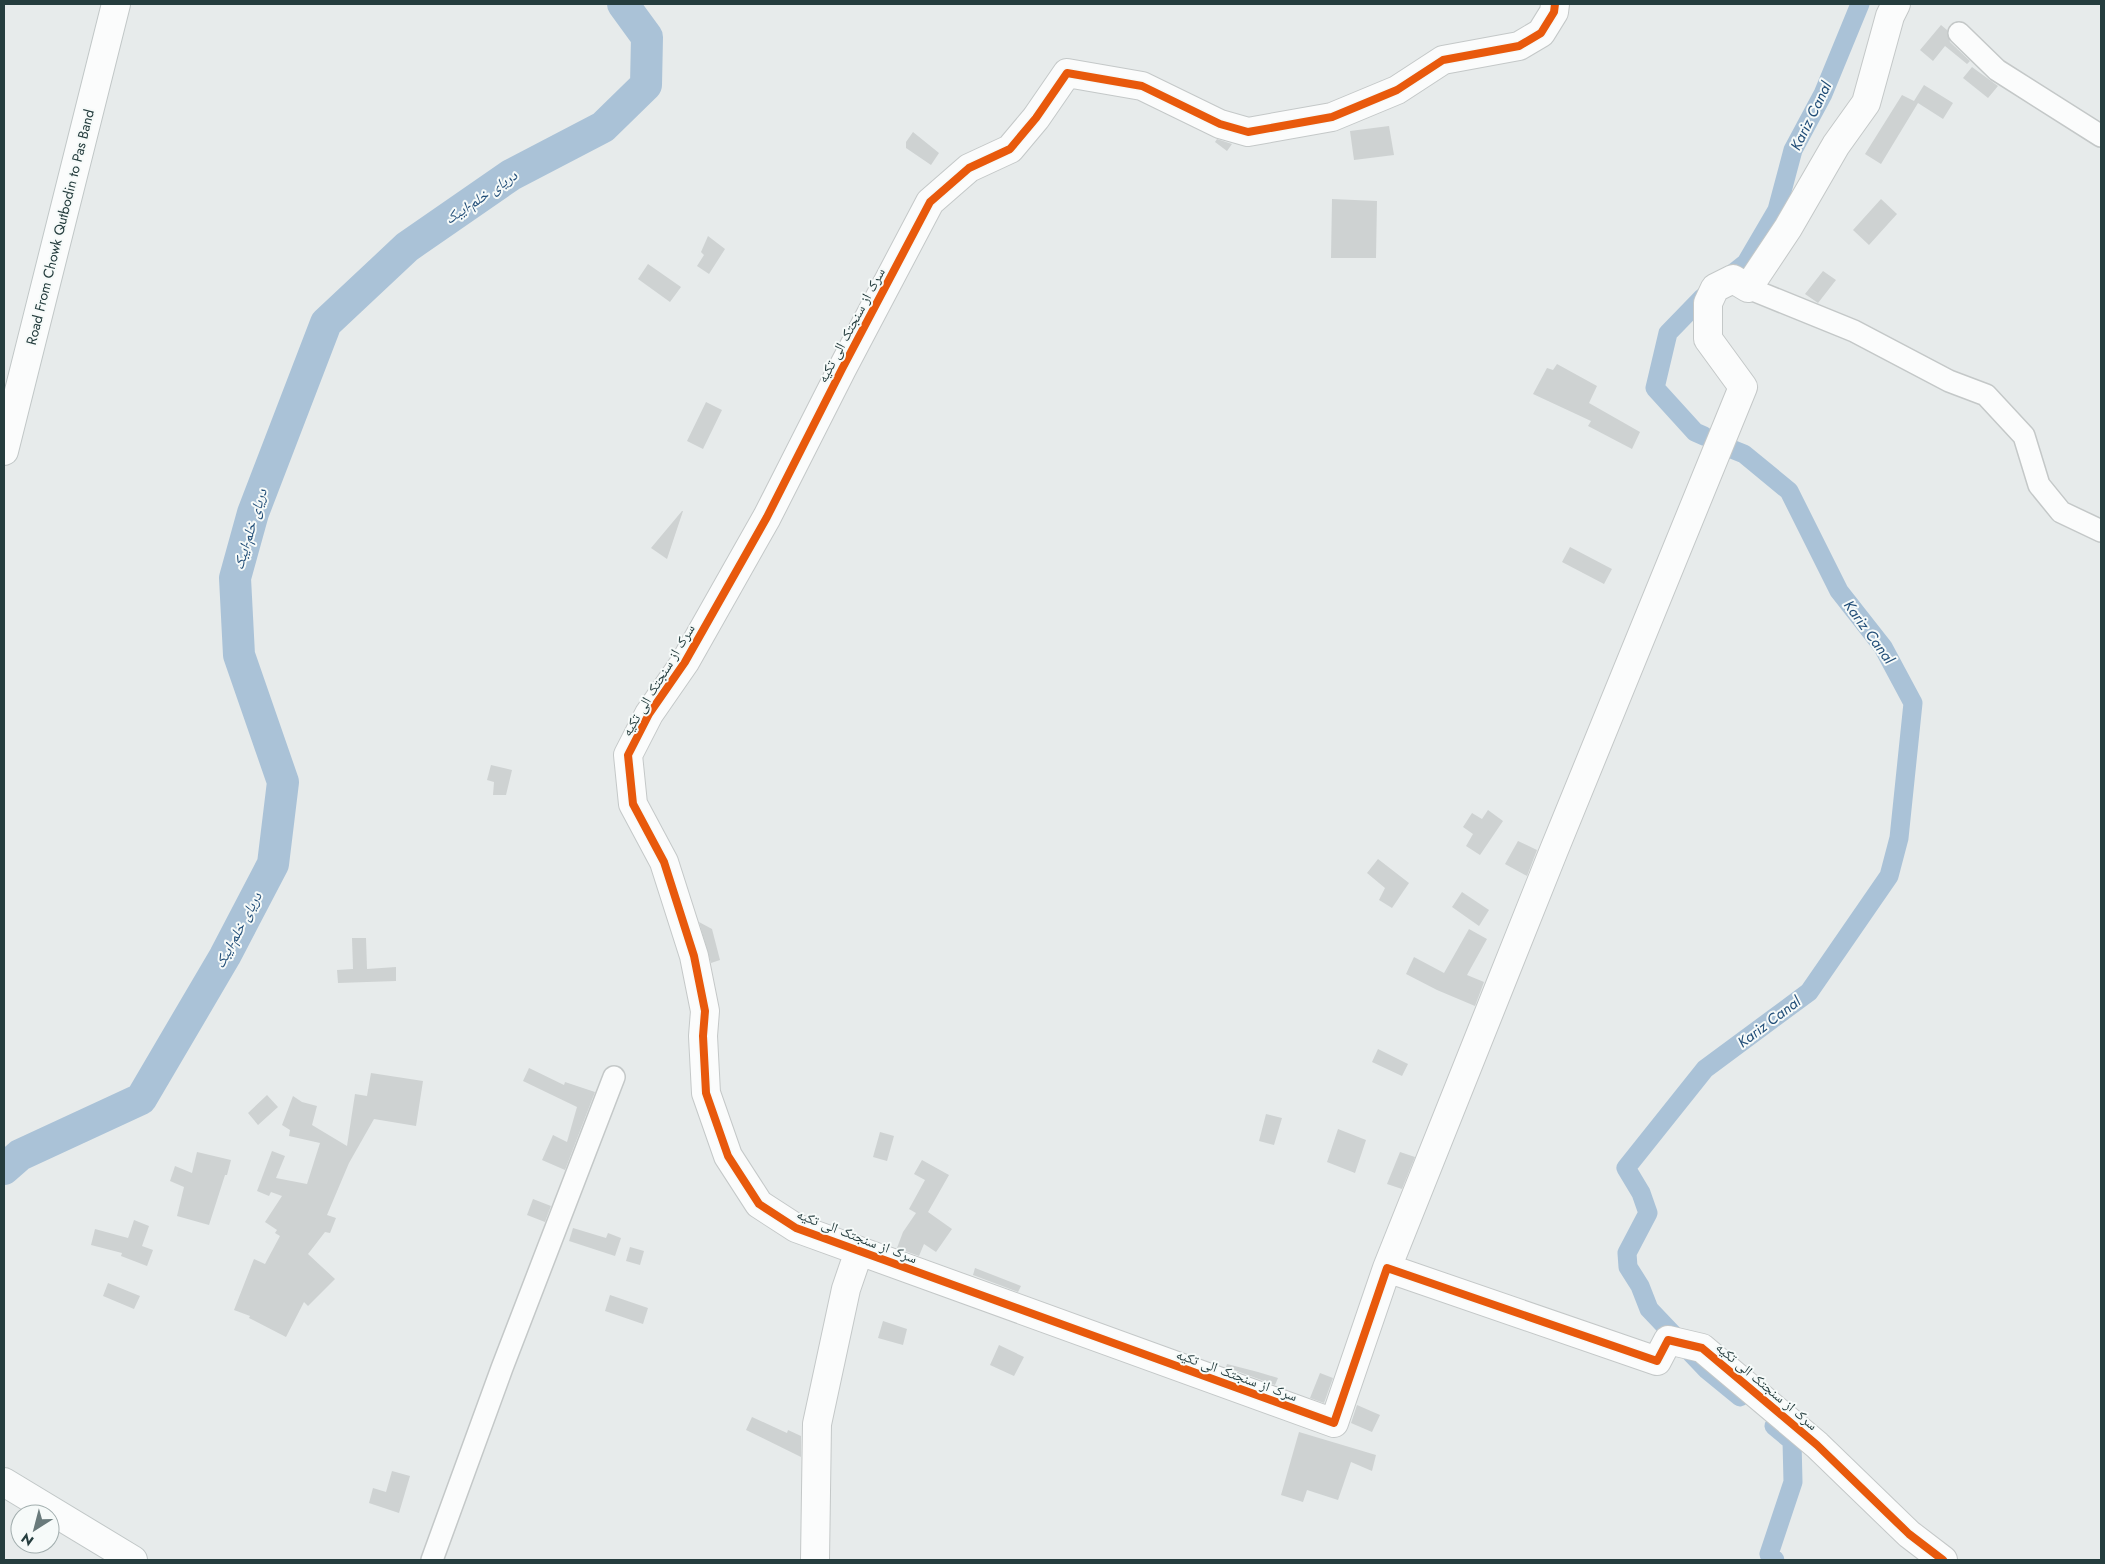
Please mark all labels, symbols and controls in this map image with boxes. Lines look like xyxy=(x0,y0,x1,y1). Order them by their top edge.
water label: Kariz Canal xyxy=(1785,77,1837,154)
street label: Road From Chowk Qutbodin to Pas Band xyxy=(21,107,99,347)
water label: دریای خلم-ایبک xyxy=(440,164,522,230)
street label: سرک از سنجتک الی تکیه xyxy=(812,264,890,386)
water label: دریای خلم-ایبک xyxy=(227,485,273,572)
water label: Kariz Canal xyxy=(1838,596,1900,669)
street label: سرک از سنجتک الی تکیه xyxy=(617,620,699,740)
water label: دریای خلم-ایبک xyxy=(209,887,268,972)
water label: Kariz Canal xyxy=(1733,991,1806,1053)
street label: سرک از سنجتک الی تکیه xyxy=(794,1204,920,1268)
street label: سرک از سنجتک الی تکیه xyxy=(1712,1337,1822,1435)
street label: سرک از سنجتک الی تکیه xyxy=(1174,1344,1300,1406)
north arrow xyxy=(10,1504,60,1554)
text: N xyxy=(17,1528,38,1551)

